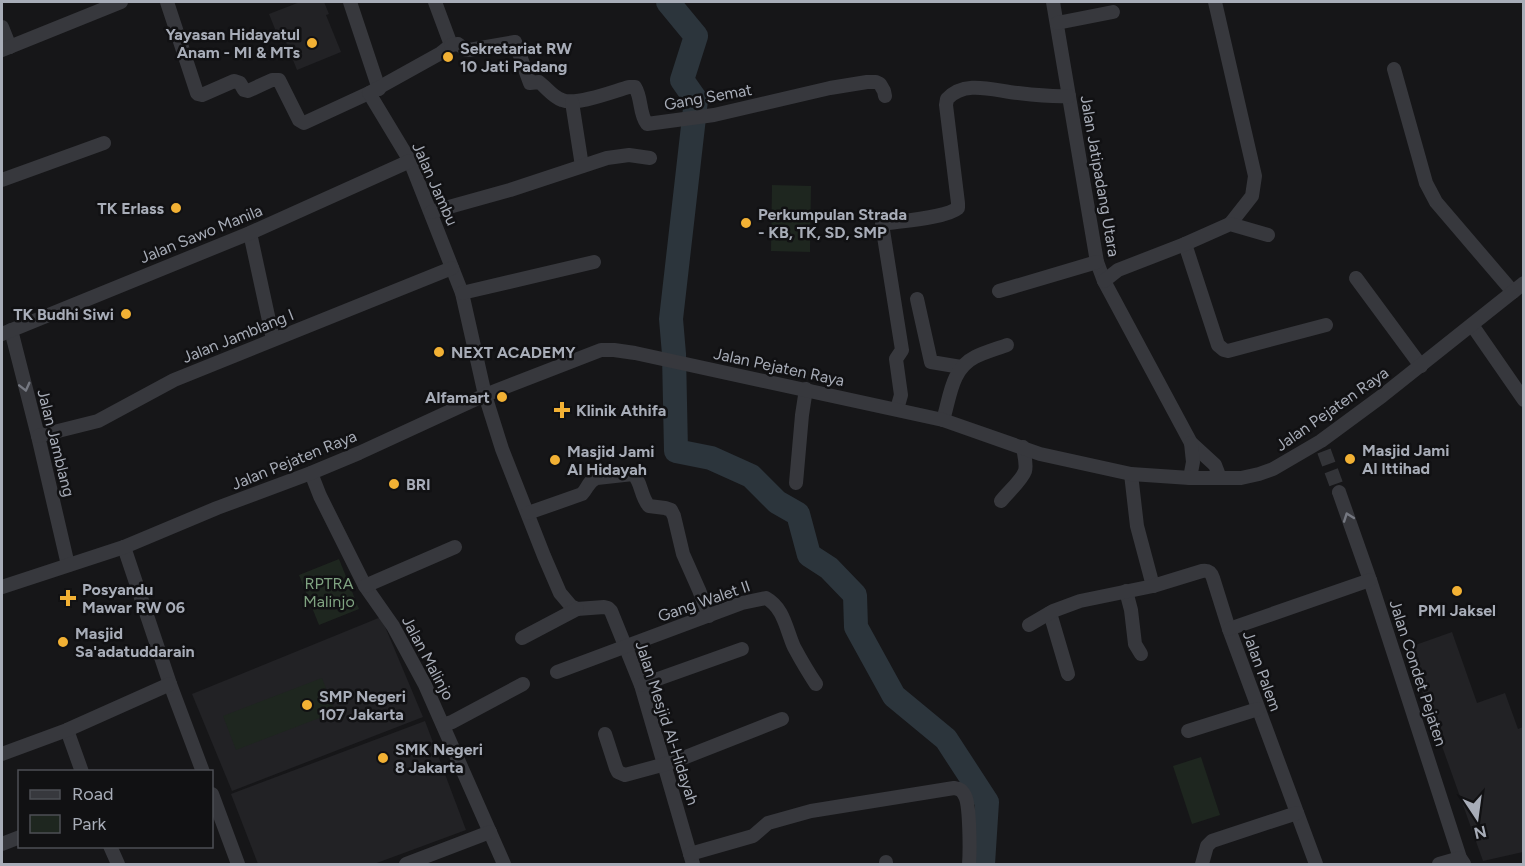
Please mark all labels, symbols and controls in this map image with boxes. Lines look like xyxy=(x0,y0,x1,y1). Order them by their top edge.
place label: Yayasan Hidayatul Anam - MI & MTs xyxy=(165,25,301,62)
marker: Yayasan Hidayatul Anam - MI & MTs xyxy=(305,36,319,50)
place label: Sekretariat RW 10 Jati Padang xyxy=(460,39,572,76)
marker: Sekretariat RW 10 Jati Padang xyxy=(441,50,455,64)
street label: Gang Semat xyxy=(663,80,753,114)
street label: Jalan Jatipadang Utara xyxy=(1076,94,1124,258)
street label: Jalan Jambu xyxy=(408,139,462,229)
place label: TK Erlass xyxy=(97,199,165,218)
street label: Jalan Sawo Manila xyxy=(137,201,265,267)
marker: TK Erlass xyxy=(169,201,183,215)
place label: Perkumpulan Strada - KB, TK, SD, SMP xyxy=(758,205,907,242)
marker: Perkumpulan Strada - KB, TK, SD, SMP xyxy=(739,216,753,230)
place label: TK Budhi Siwi xyxy=(13,305,114,324)
street label: Jalan Jamblang I xyxy=(179,305,297,367)
marker: TK Budhi Siwi xyxy=(119,307,133,321)
place label: NEXT ACADEMY xyxy=(451,343,576,362)
street label: Jalan Pejaten Raya xyxy=(712,344,846,390)
marker: NEXT ACADEMY xyxy=(432,345,446,359)
street label: Jalan Pejaten Raya xyxy=(1272,363,1392,455)
one-way arrow xyxy=(18,381,30,391)
street label: Jalan Jamblang xyxy=(33,387,79,499)
place label: Alfamart xyxy=(425,388,490,407)
marker: Alfamart xyxy=(495,390,509,404)
marker: Klinik Athifa xyxy=(553,401,571,419)
place label: Klinik Athifa xyxy=(576,401,666,420)
street label: Jalan Pejaten Raya xyxy=(229,426,359,494)
place label: Masjid Jami Al Ittihad xyxy=(1362,441,1449,478)
place label: Masjid Jami Al Hidayah xyxy=(567,442,654,479)
marker: Masjid Jami Al Ittihad xyxy=(1343,452,1357,466)
marker: Masjid Jami Al Hidayah xyxy=(548,453,562,467)
place label: BRI xyxy=(406,475,431,494)
marker: BRI xyxy=(387,477,401,491)
one-way arrow xyxy=(1342,512,1355,523)
park label: RPTRA Malinjo xyxy=(303,574,355,611)
street label: Gang Walet II xyxy=(655,576,753,626)
place label: Posyandu Mawar RW 06 xyxy=(82,580,185,617)
marker: PMI Jaksel xyxy=(1450,584,1464,598)
marker: Posyandu Mawar RW 06 xyxy=(59,589,77,607)
street label: Jalan Condet Pejaten xyxy=(1385,597,1451,749)
place label: PMI Jaksel xyxy=(1418,601,1496,620)
street label: Jalan Malinjo xyxy=(398,613,458,703)
place label: Masjid Sa'adatuddarain xyxy=(75,624,195,661)
street label: Jalan Palem xyxy=(1239,628,1285,714)
marker: Masjid Sa'adatuddarain xyxy=(56,635,70,649)
street label: Jalan Mesjid Al-Hidayah xyxy=(631,638,703,808)
place label: SMP Negeri 107 Jakarta xyxy=(319,687,406,724)
marker: SMP Negeri 107 Jakarta xyxy=(300,698,314,712)
place label: SMK Negeri 8 Jakarta xyxy=(395,740,483,777)
marker: SMK Negeri 8 Jakarta xyxy=(376,751,390,765)
legend xyxy=(18,770,213,848)
text: Road xyxy=(72,783,113,805)
north arrow xyxy=(1447,788,1507,848)
text: Park xyxy=(72,813,107,835)
text: N xyxy=(1472,821,1488,843)

